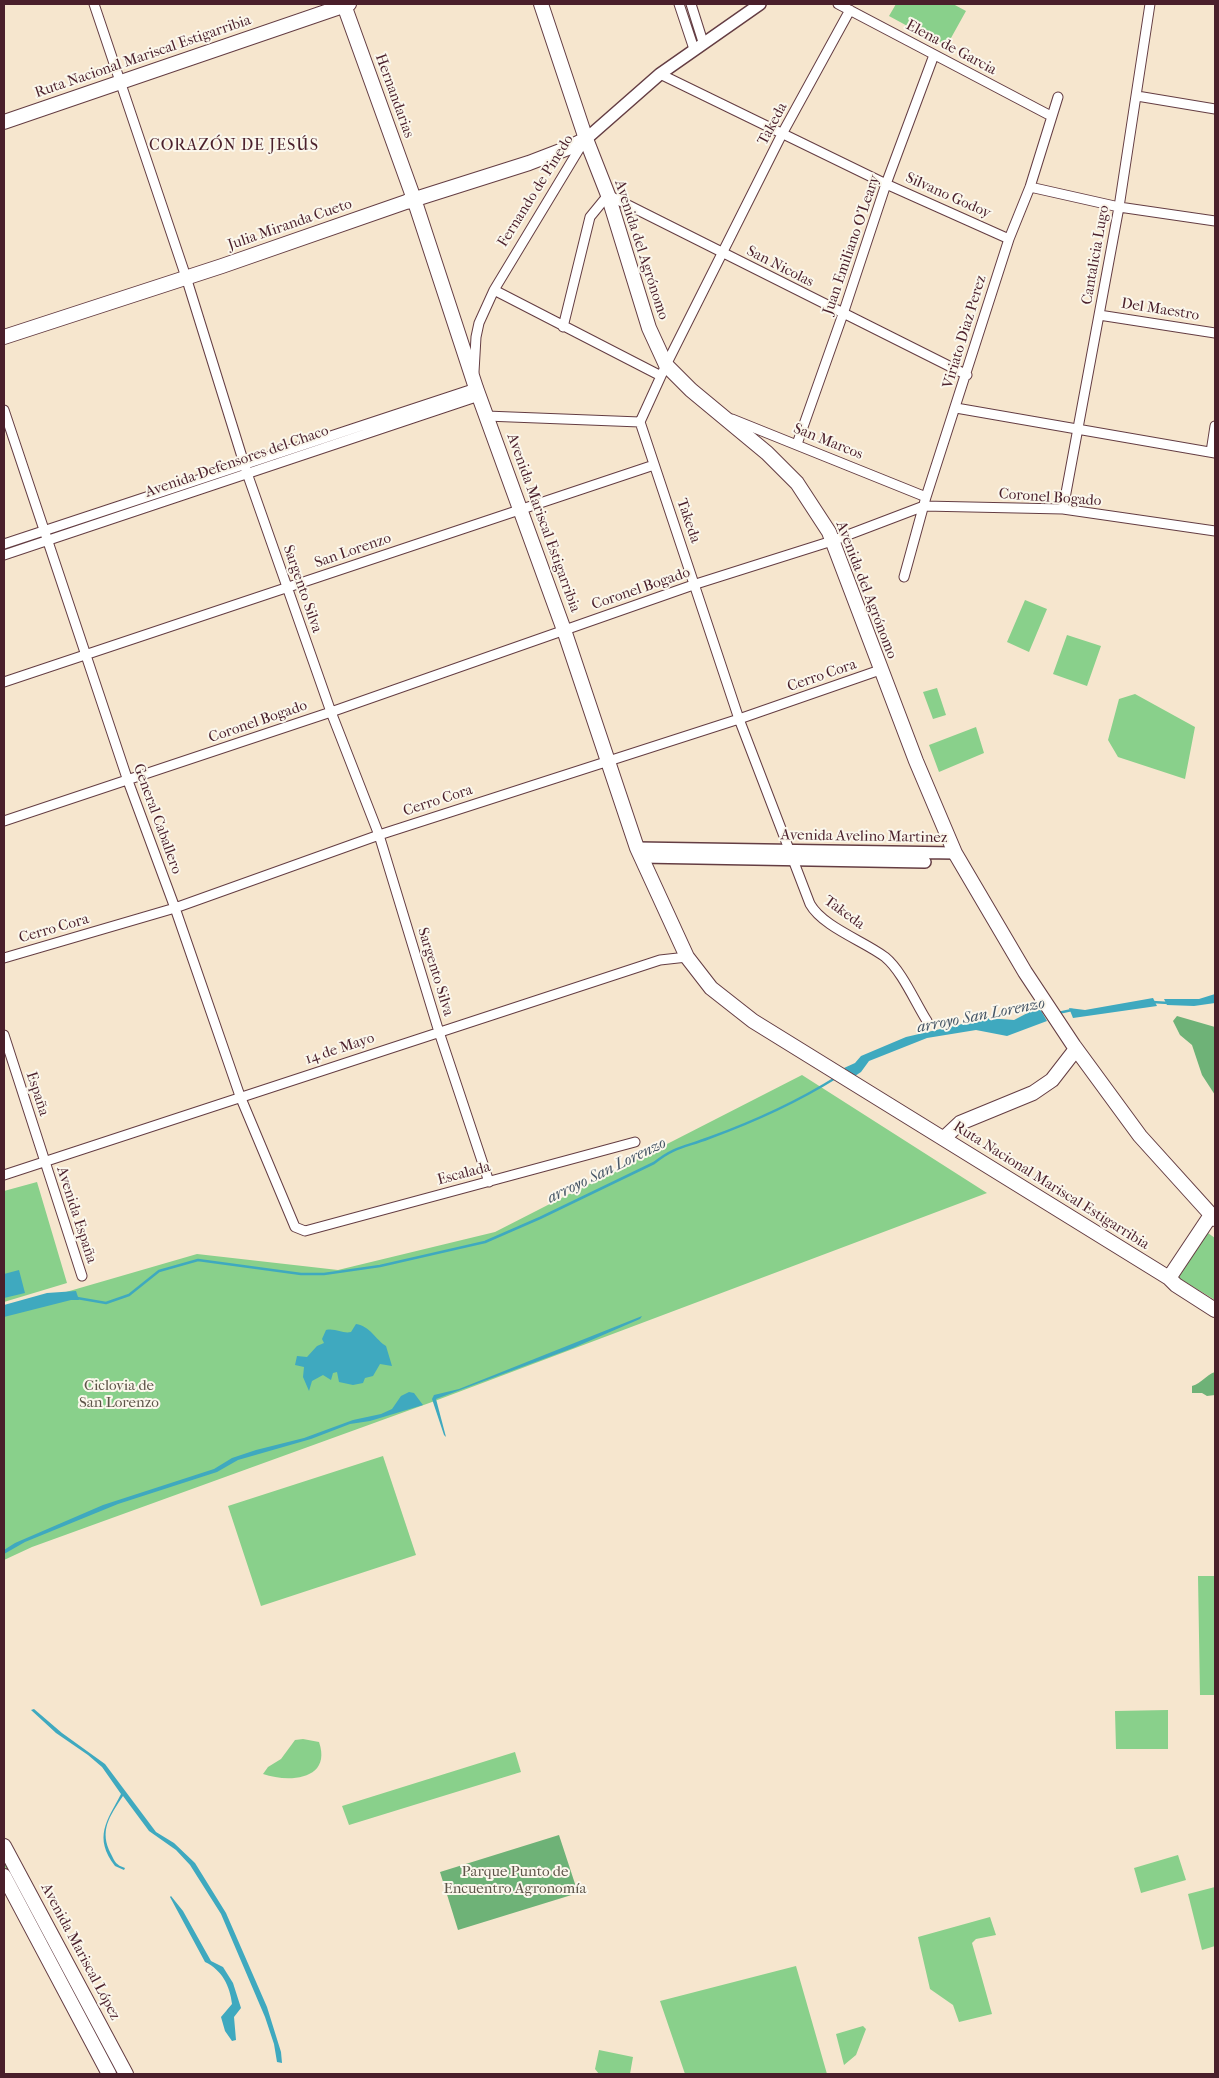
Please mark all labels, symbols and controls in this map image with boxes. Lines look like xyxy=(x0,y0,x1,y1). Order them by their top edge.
street label: Ruta Nacional Mariscal Estigarribia xyxy=(33,11,253,103)
street label: Elena de Garcia xyxy=(903,17,999,79)
street label: Hernandarias xyxy=(370,51,418,141)
street label: Takeda xyxy=(754,100,792,148)
street label: Fernando de Pinedo xyxy=(494,131,578,251)
district label: CORAZÓN DE JESÚS xyxy=(147,136,321,156)
street label: Silvano Godoy xyxy=(903,169,993,223)
street label: Juan Emiliano O'Leary xyxy=(820,173,884,317)
street label: Avenida del Agrónomo xyxy=(610,178,672,322)
street label: Julia Miranda Cueto xyxy=(226,195,354,255)
street label: Cantalicia Lugo xyxy=(1078,204,1114,306)
street label: San Nicolas xyxy=(743,242,817,292)
street label: Viriato Diaz Perez xyxy=(939,273,991,391)
street label: Del Maestro xyxy=(1120,295,1200,325)
street label: San Marcos xyxy=(791,420,865,464)
street label: Avenida Defensores del Chaco xyxy=(143,422,331,502)
street label: Avenida Mariscal Estigarribia xyxy=(502,431,584,615)
street label: Coronel Bogado xyxy=(998,485,1102,511)
street label: Takeda xyxy=(672,496,704,546)
street label: Avenida del Agrónomo xyxy=(831,519,901,661)
street label: San Lorenzo xyxy=(312,529,394,573)
street label: Sargento Silva xyxy=(279,543,325,635)
street label: Coronel Bogado xyxy=(589,564,693,614)
street label: Cerro Cora xyxy=(785,656,859,696)
street label: Coronel Bogado xyxy=(206,697,310,747)
street label: General Caballero xyxy=(129,761,185,877)
street label: Cerro Cora xyxy=(401,781,475,821)
street label: Avenida Avelino Martinez xyxy=(780,827,948,847)
street label: Takeda xyxy=(820,892,868,934)
street label: Cerro Cora xyxy=(17,910,91,948)
street label: Sargento Silva xyxy=(413,926,457,1018)
water label: arroyo San Lorenzo xyxy=(915,994,1047,1038)
street label: 14 de Mayo xyxy=(303,1029,377,1069)
street label: España xyxy=(21,1070,53,1118)
street label: Ruta Nacional Mariscal Estigarribia xyxy=(950,1118,1152,1254)
water label: arroyo San Lorenzo xyxy=(544,1134,670,1208)
street label: Escalada xyxy=(435,1158,493,1190)
street label: Avenida España xyxy=(52,1164,100,1266)
park label: Ciclovia de San Lorenzo xyxy=(79,1377,159,1412)
park label: Parque Punto de Encuentro Agronomía xyxy=(444,1863,586,1898)
street label: Avenida Mariscal López xyxy=(36,1881,124,2023)

